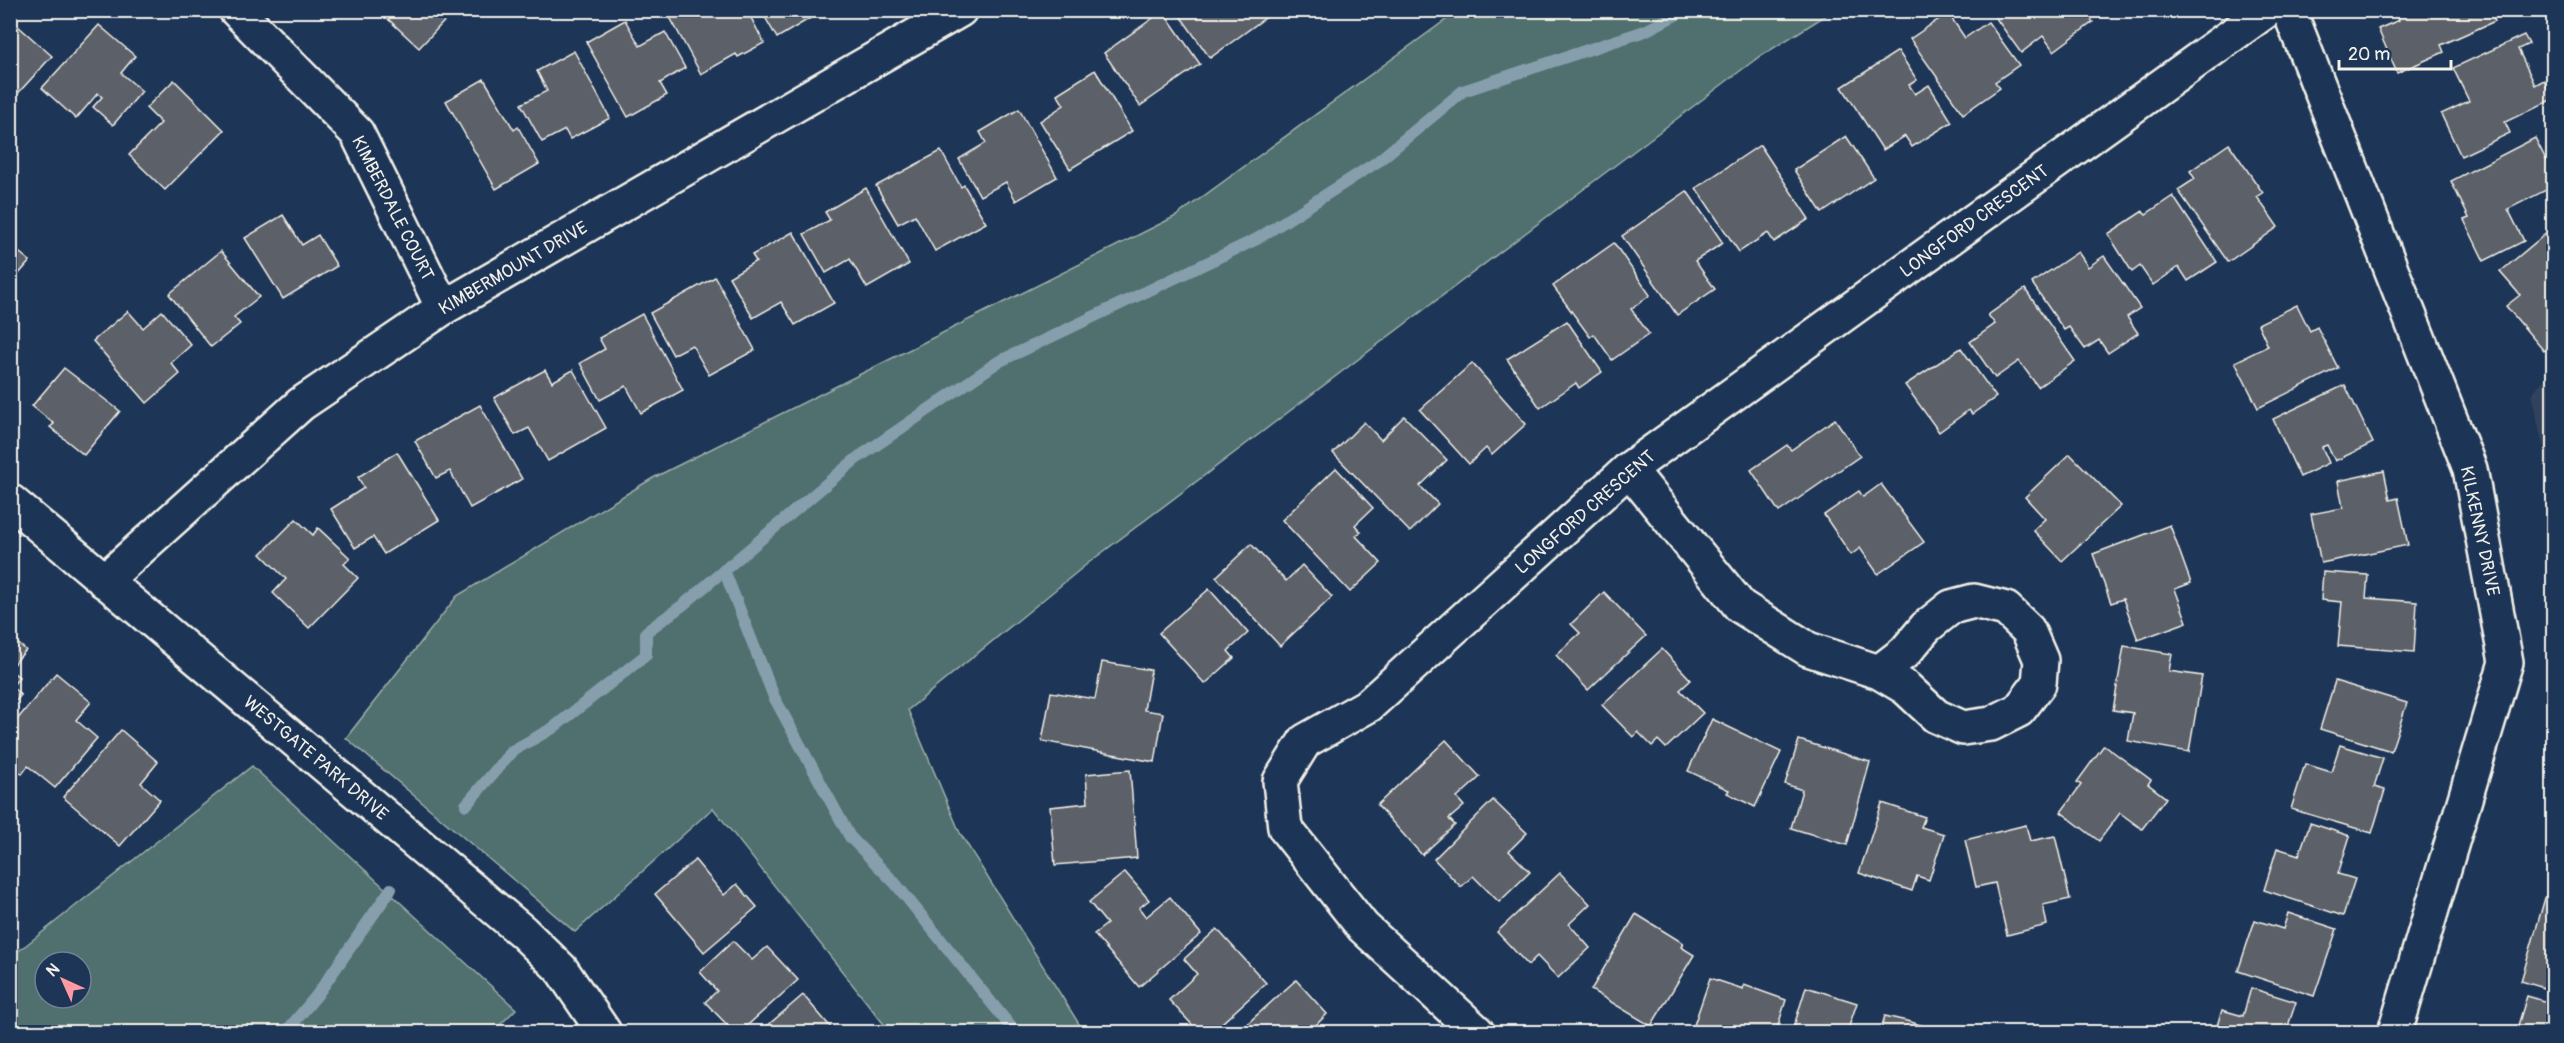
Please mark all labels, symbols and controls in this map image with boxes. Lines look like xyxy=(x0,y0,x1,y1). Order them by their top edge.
scale bar xyxy=(2339,33,2452,71)
text: 20 m xyxy=(2348,43,2390,66)
street label: KIMBERDALE COURT xyxy=(346,132,439,284)
street label: LONGFORD CRESCENT xyxy=(1896,160,2053,283)
street label: KIMBERMOUNT DRIVE xyxy=(435,216,592,320)
street label: LONGFORD CRESCENT xyxy=(1511,445,1660,579)
street label: KILKENNY DRIVE xyxy=(2455,464,2505,598)
street label: WESTGATE PARK DRIVE xyxy=(238,691,393,826)
north arrow xyxy=(33,950,93,1010)
text: N xyxy=(42,959,64,981)

